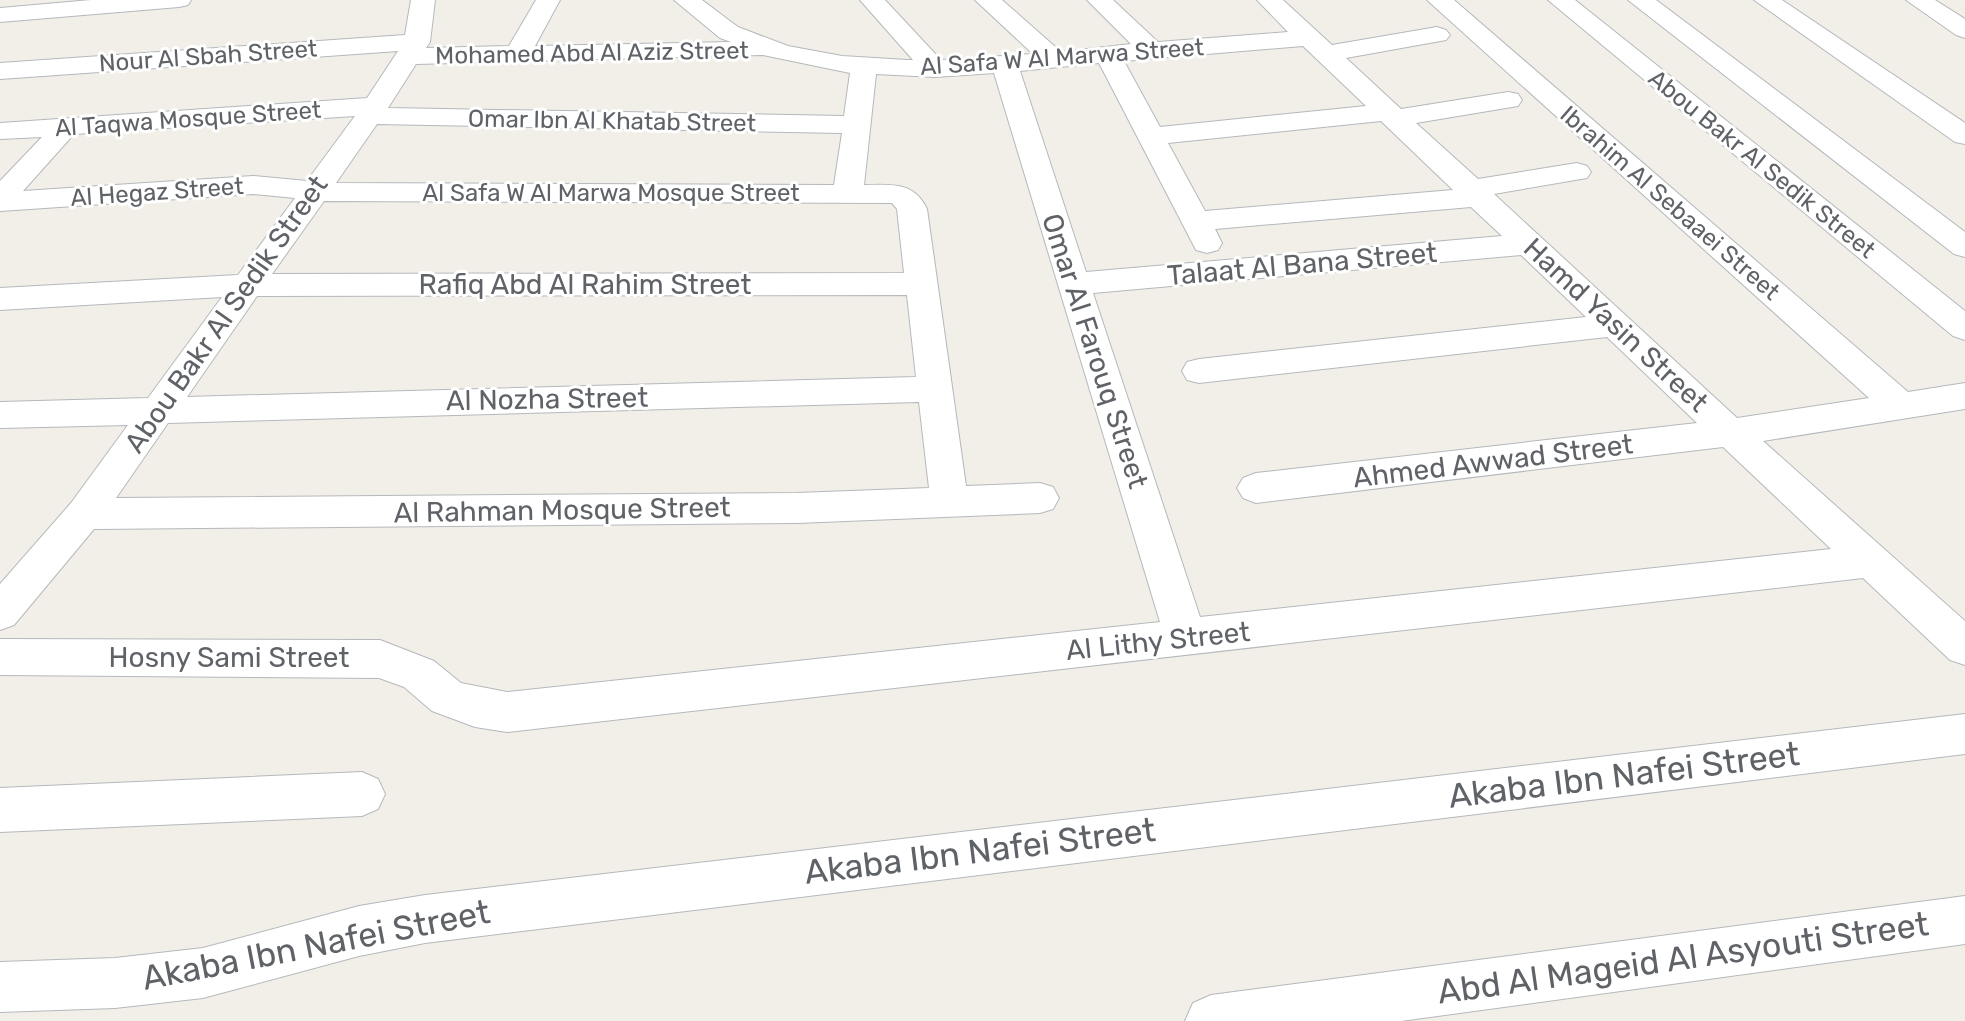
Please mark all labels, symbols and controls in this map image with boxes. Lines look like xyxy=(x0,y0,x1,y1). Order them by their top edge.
street label: Al Safa W Al Marwa Street xyxy=(919,33,1205,81)
street label: Nour Al Sbah Street xyxy=(98,34,318,78)
street label: Mohamed Abd Al Aziz Street xyxy=(435,36,749,70)
street label: Abou Bakr Al Sedik Street xyxy=(1643,64,1881,264)
street label: Al Taqwa Mosque Street xyxy=(54,96,322,142)
street label: Ibrahim Al Sebaaei Street xyxy=(1555,100,1785,306)
street label: Omar Ibn Al Khatab Street xyxy=(468,104,756,138)
street label: Abou Bakr Al Sedik Street xyxy=(118,169,334,459)
street label: Al Hegaz Street xyxy=(70,172,244,212)
street label: Al Safa W Al Marwa Mosque Street xyxy=(422,179,800,207)
street label: Omar Al Farouq Street xyxy=(1035,210,1155,492)
street label: Hamd Yasin Street xyxy=(1517,231,1715,419)
street label: Talaat Al Bana Street xyxy=(1166,236,1438,292)
street label: Rafiq Abd Al Rahim Street xyxy=(419,268,751,301)
street label: Al Nozha Street xyxy=(446,381,649,417)
street label: Ahmed Awwad Street xyxy=(1351,427,1635,495)
street label: Al Rahman Mosque Street xyxy=(393,491,731,529)
street label: Al Lithy Street xyxy=(1064,615,1252,667)
street label: Hosny Sami Street xyxy=(109,641,349,674)
street label: Akaba Ibn Nafei Street xyxy=(1446,733,1802,817)
street label: Akaba Ibn Nafei Street xyxy=(802,809,1158,893)
street label: Akaba Ibn Nafei Street xyxy=(139,891,493,999)
street label: Abd Al Mageid Al Asyouti Street xyxy=(1435,903,1931,1013)

